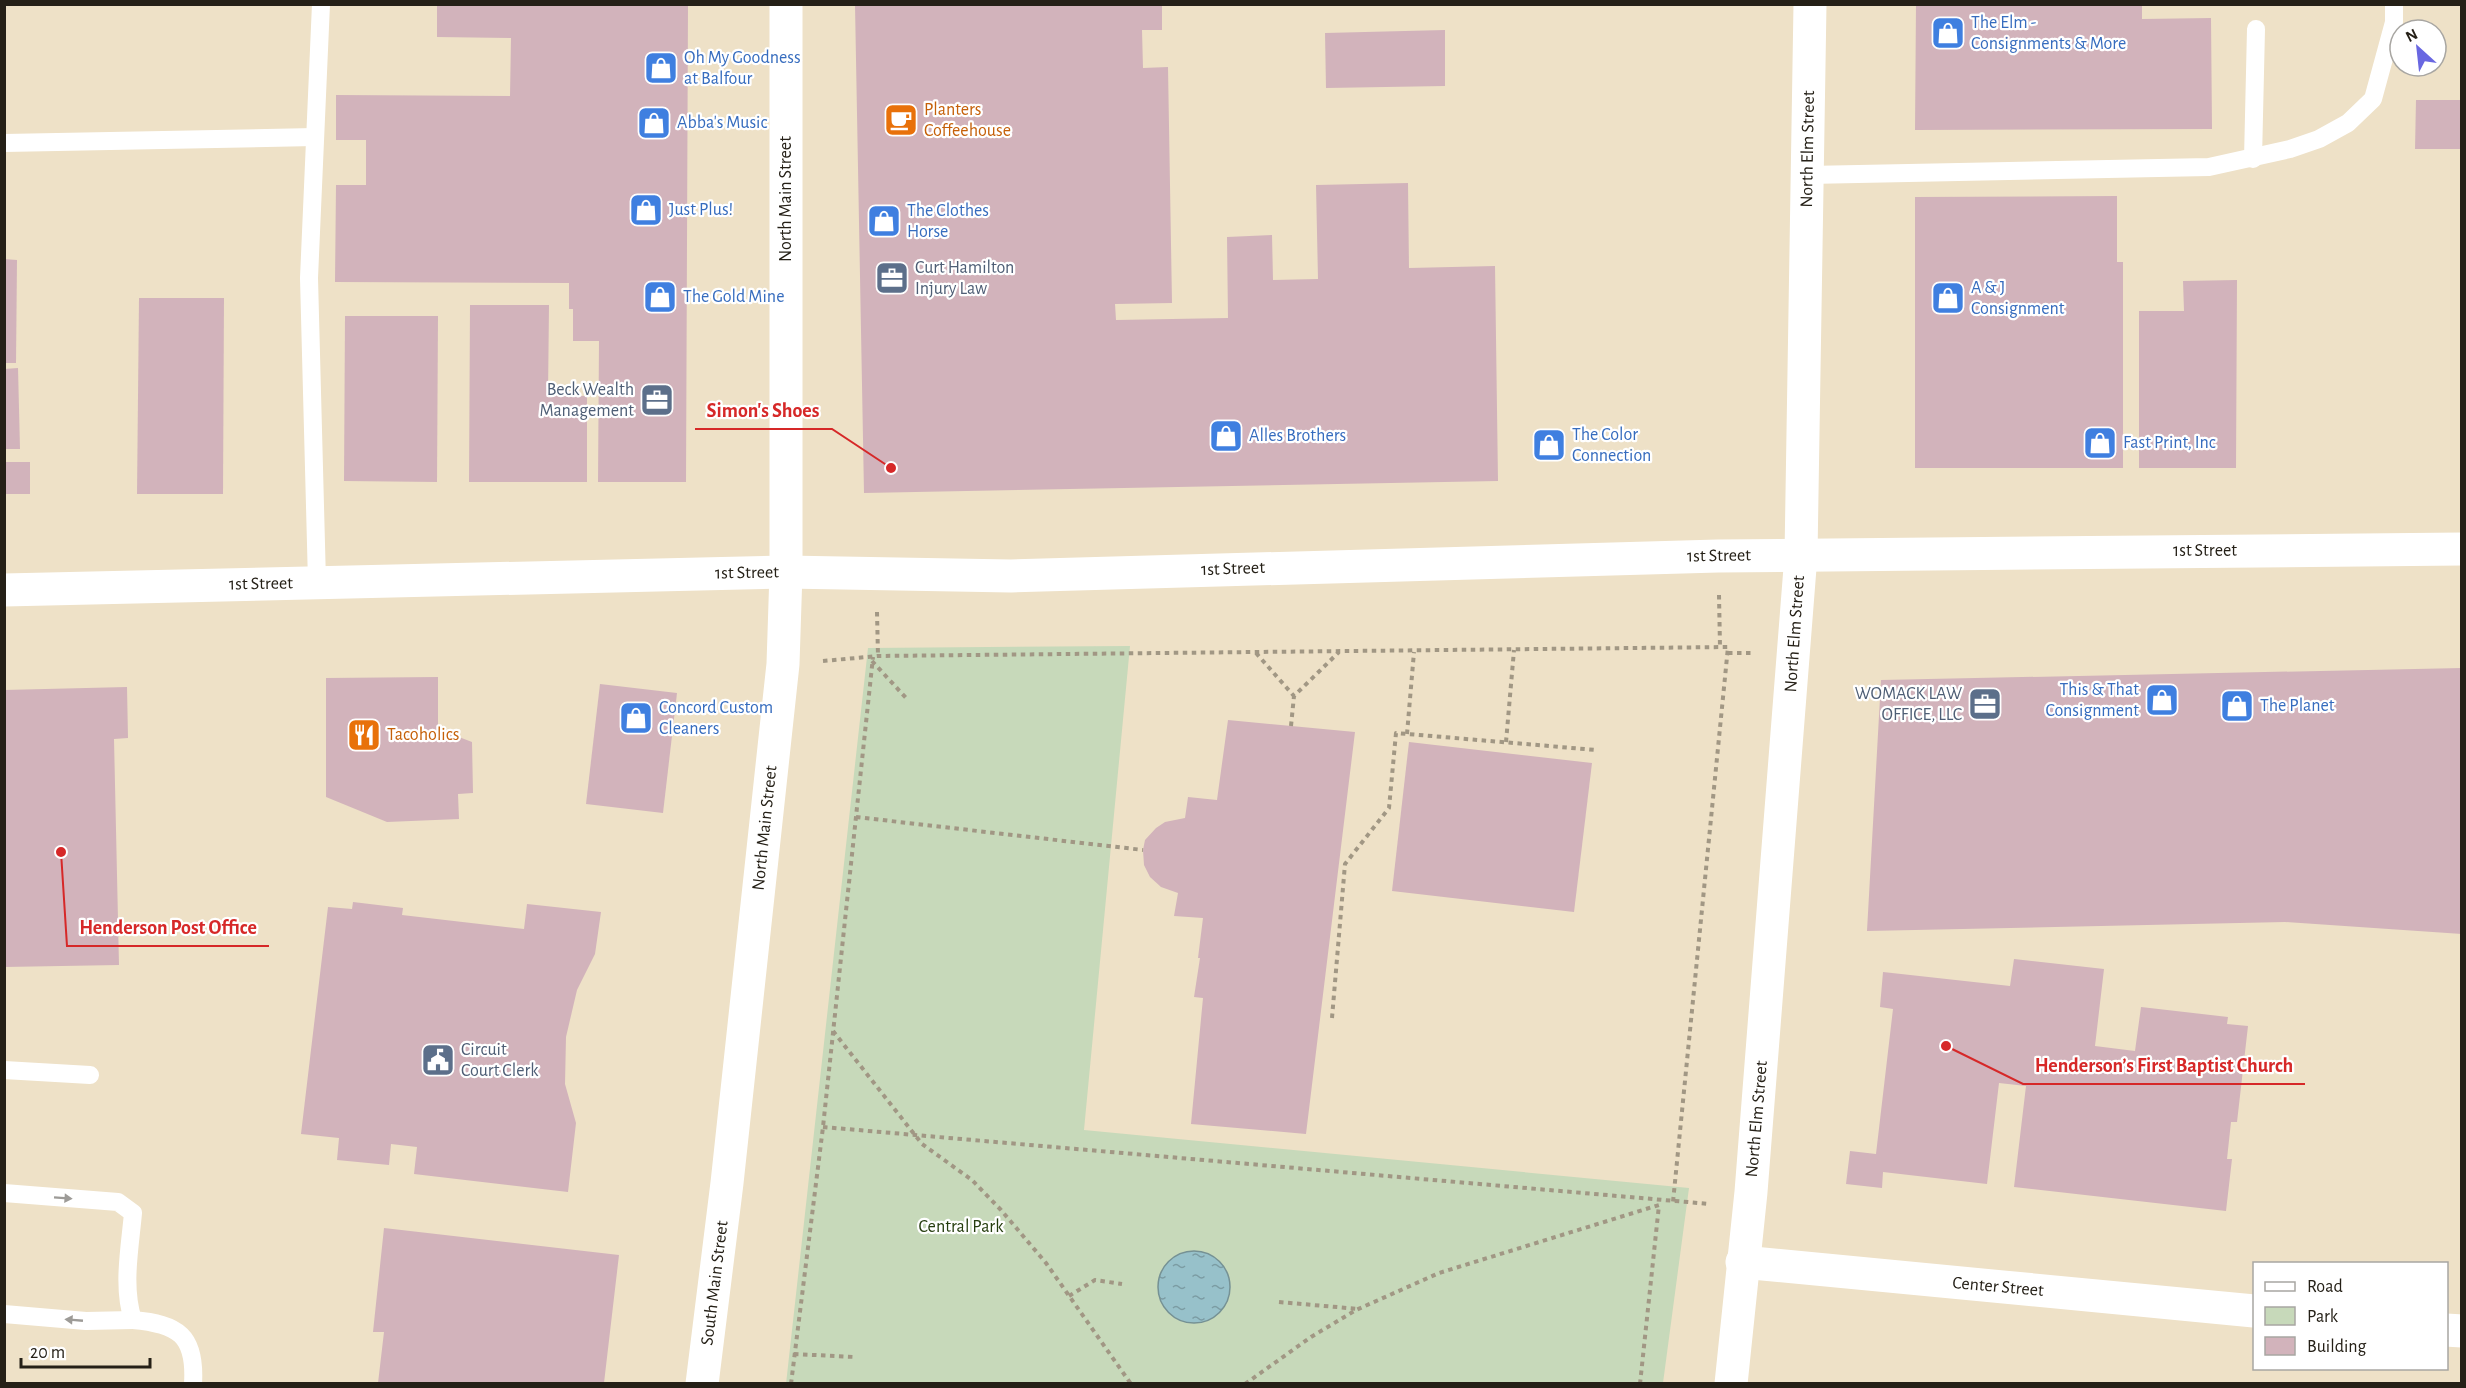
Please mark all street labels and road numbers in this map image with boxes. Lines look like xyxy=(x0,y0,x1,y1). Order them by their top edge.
street label: North Elm Street xyxy=(1798,90,1818,208)
street label: North Main Street xyxy=(777,136,795,262)
street label: 1st Street xyxy=(2173,542,2237,560)
street label: 1st Street xyxy=(1687,546,1751,566)
street label: 1st Street xyxy=(1201,559,1266,579)
street label: 1st Street xyxy=(715,563,779,583)
street label: 1st Street xyxy=(229,574,293,594)
street label: North Elm Street xyxy=(1782,575,1808,693)
street label: North Main Street xyxy=(749,764,781,892)
street label: North Elm Street xyxy=(1743,1060,1771,1178)
street label: South Main Street xyxy=(698,1219,732,1346)
street label: Center Street xyxy=(1952,1274,2045,1300)

